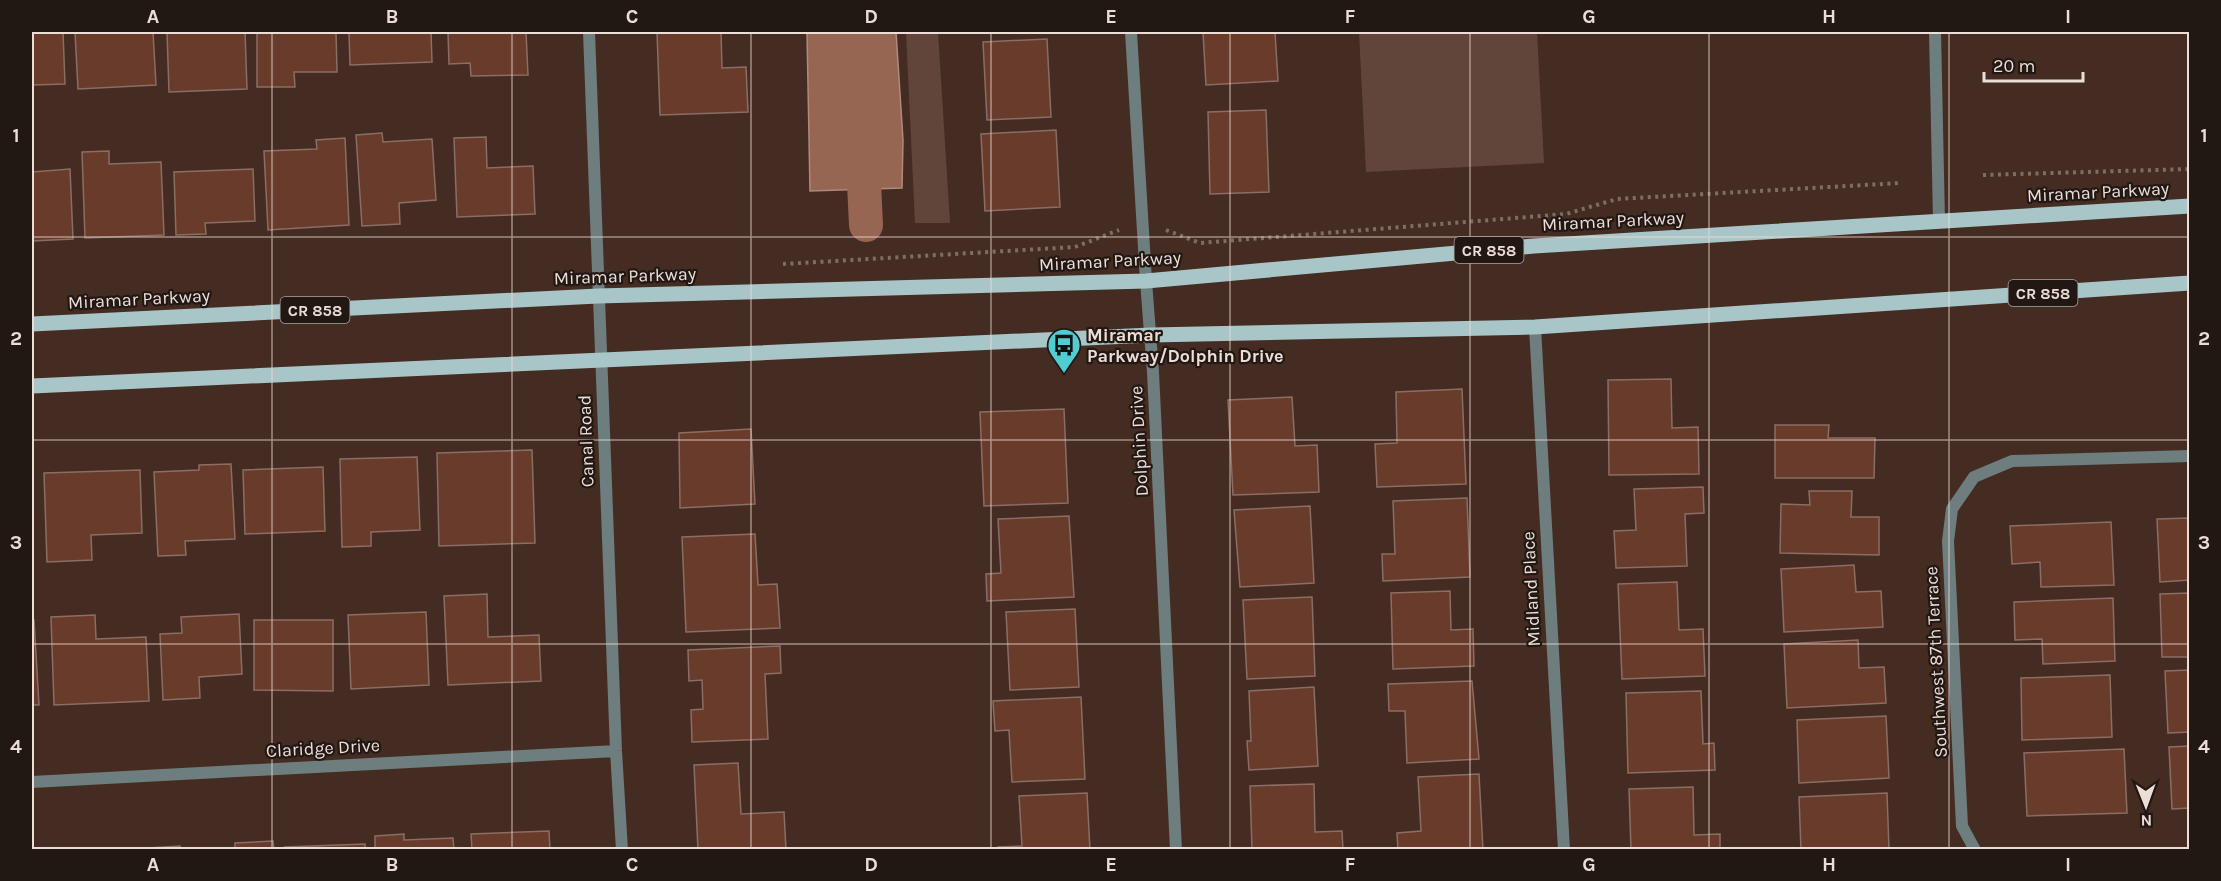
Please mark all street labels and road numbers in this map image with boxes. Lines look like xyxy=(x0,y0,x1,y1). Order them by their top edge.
street label: Miramar Parkway xyxy=(2026,177,2170,207)
street label: Miramar Parkway xyxy=(1541,206,1685,236)
road number: CR 858 xyxy=(1454,237,1524,263)
street label: Miramar Parkway xyxy=(1038,246,1182,276)
street label: Miramar Parkway xyxy=(553,263,697,289)
road number: CR 858 xyxy=(2008,280,2078,306)
street label: Miramar Parkway xyxy=(67,284,211,314)
road number: CR 858 xyxy=(280,297,350,323)
street label: Dolphin Drive xyxy=(1125,385,1153,497)
street label: Canal Road xyxy=(573,394,599,488)
street label: Midland Place xyxy=(1517,531,1545,647)
street label: Southwest 87th Terrace xyxy=(1920,566,1952,758)
street label: Claridge Drive xyxy=(265,734,381,762)

